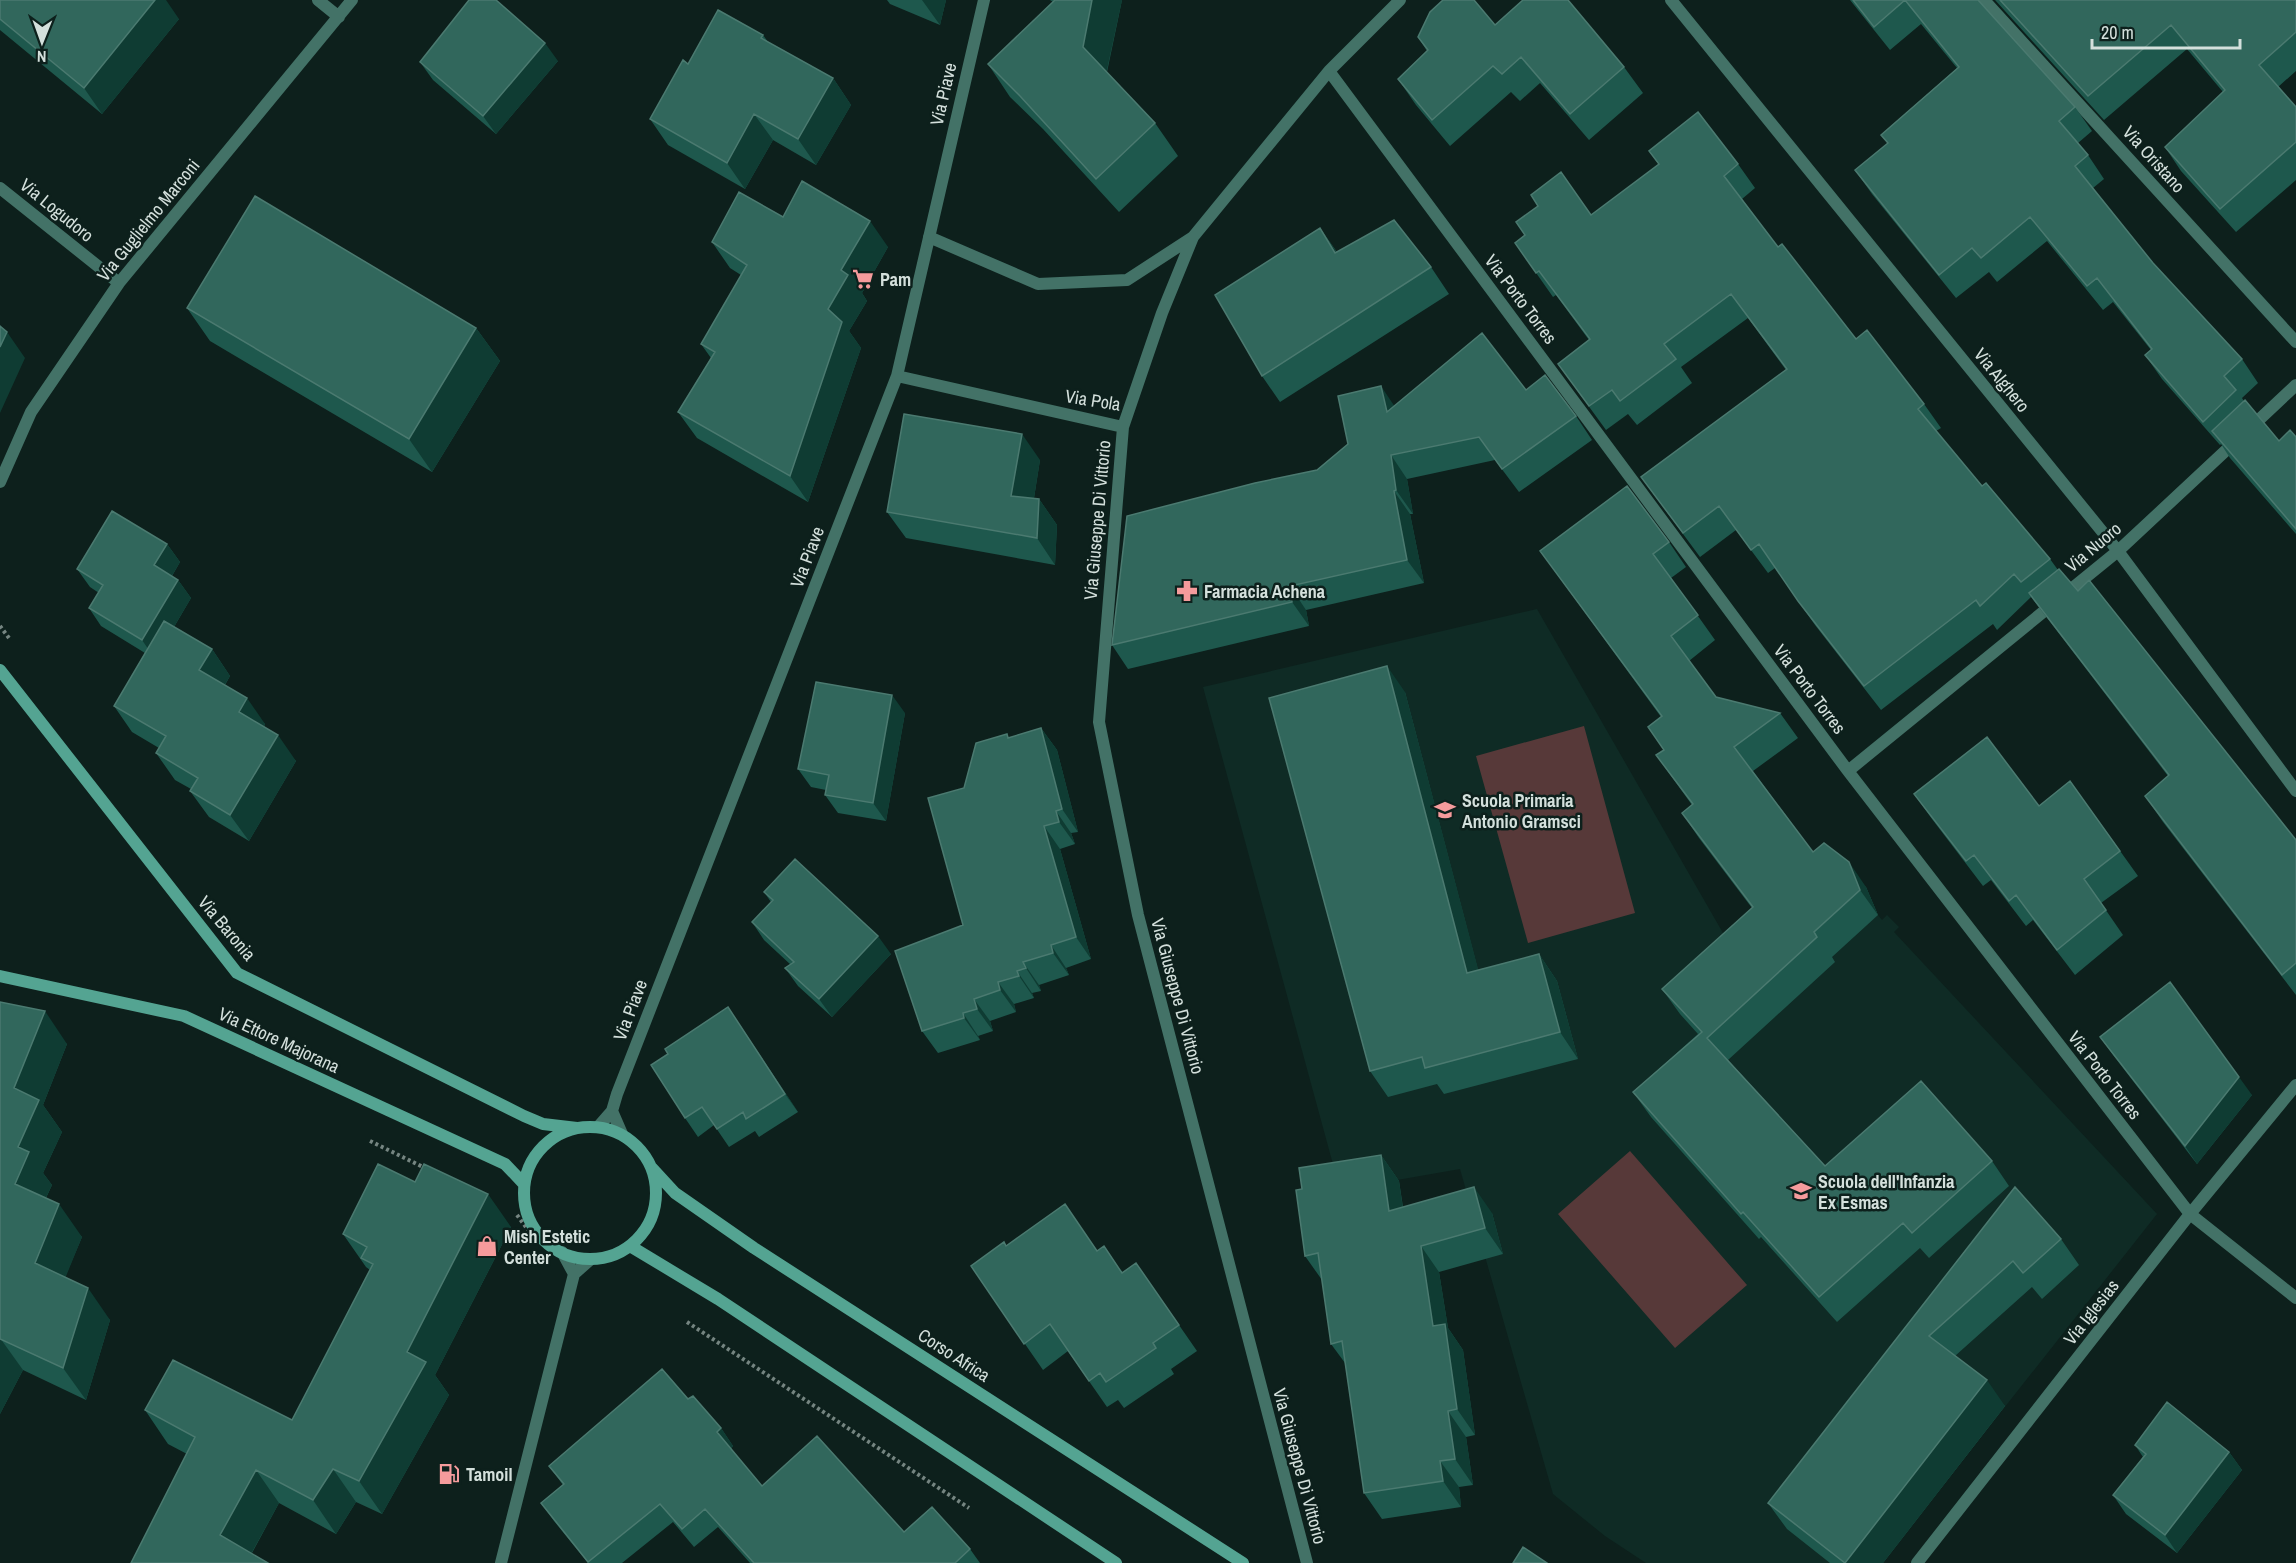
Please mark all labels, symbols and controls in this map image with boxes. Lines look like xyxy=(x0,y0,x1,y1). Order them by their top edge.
north arrow xyxy=(12,12,72,72)
scale bar xyxy=(2092,12,2240,50)
text: 20 m xyxy=(2101,20,2134,45)
text: N xyxy=(37,46,47,68)
street label: Via Piave xyxy=(924,60,962,128)
street label: Via Oristano xyxy=(2117,120,2191,198)
street label: Via Guglielmo Marconi xyxy=(91,154,205,286)
street label: Via Logudoro xyxy=(15,172,99,248)
street label: Via Porto Torres xyxy=(1479,249,1563,349)
supermarket icon: Pam xyxy=(851,267,875,291)
place label: Pam xyxy=(880,267,911,292)
street label: Via Alghero xyxy=(1968,343,2036,417)
street label: Via Pola xyxy=(1064,383,1122,417)
street label: Via Giuseppe Di Vittorio xyxy=(1078,439,1116,601)
street label: Via Nuoro xyxy=(2060,516,2126,578)
street label: Via Piave xyxy=(784,523,830,591)
pharmacy icon: Farmacia Achena xyxy=(1175,579,1199,603)
place label: Farmacia Achena xyxy=(1204,579,1326,604)
street label: Via Porto Torres xyxy=(1768,639,1852,739)
place label: Scuola Primaria Antonio Gramsci xyxy=(1462,788,1581,834)
school or university icon: Scuola Primaria Antonio Gramsci xyxy=(1433,798,1457,822)
street label: Via Baronia xyxy=(192,890,262,966)
street label: Via Giuseppe Di Vittorio xyxy=(1145,915,1211,1077)
street label: Via Piave xyxy=(607,976,653,1044)
street label: Via Ettore Majorana xyxy=(214,1001,344,1079)
street label: Via Porto Torres xyxy=(2062,1025,2148,1125)
place label: Scuola dell'Infanzia Ex Esmas xyxy=(1818,1169,1955,1215)
school or university icon: Scuola dell'Infanzia Ex Esmas xyxy=(1789,1179,1813,1203)
place label: Mish Estetic Center xyxy=(504,1224,590,1270)
shop icon: Mish Estetic Center xyxy=(475,1234,499,1258)
street label: Via Iglesias xyxy=(2057,1274,2125,1350)
street label: Corso Africa xyxy=(913,1322,995,1388)
street label: Via Giuseppe Di Vittorio xyxy=(1267,1385,1333,1547)
fuel station icon: Tamoil xyxy=(437,1462,461,1486)
place label: Tamoil xyxy=(466,1462,513,1487)

